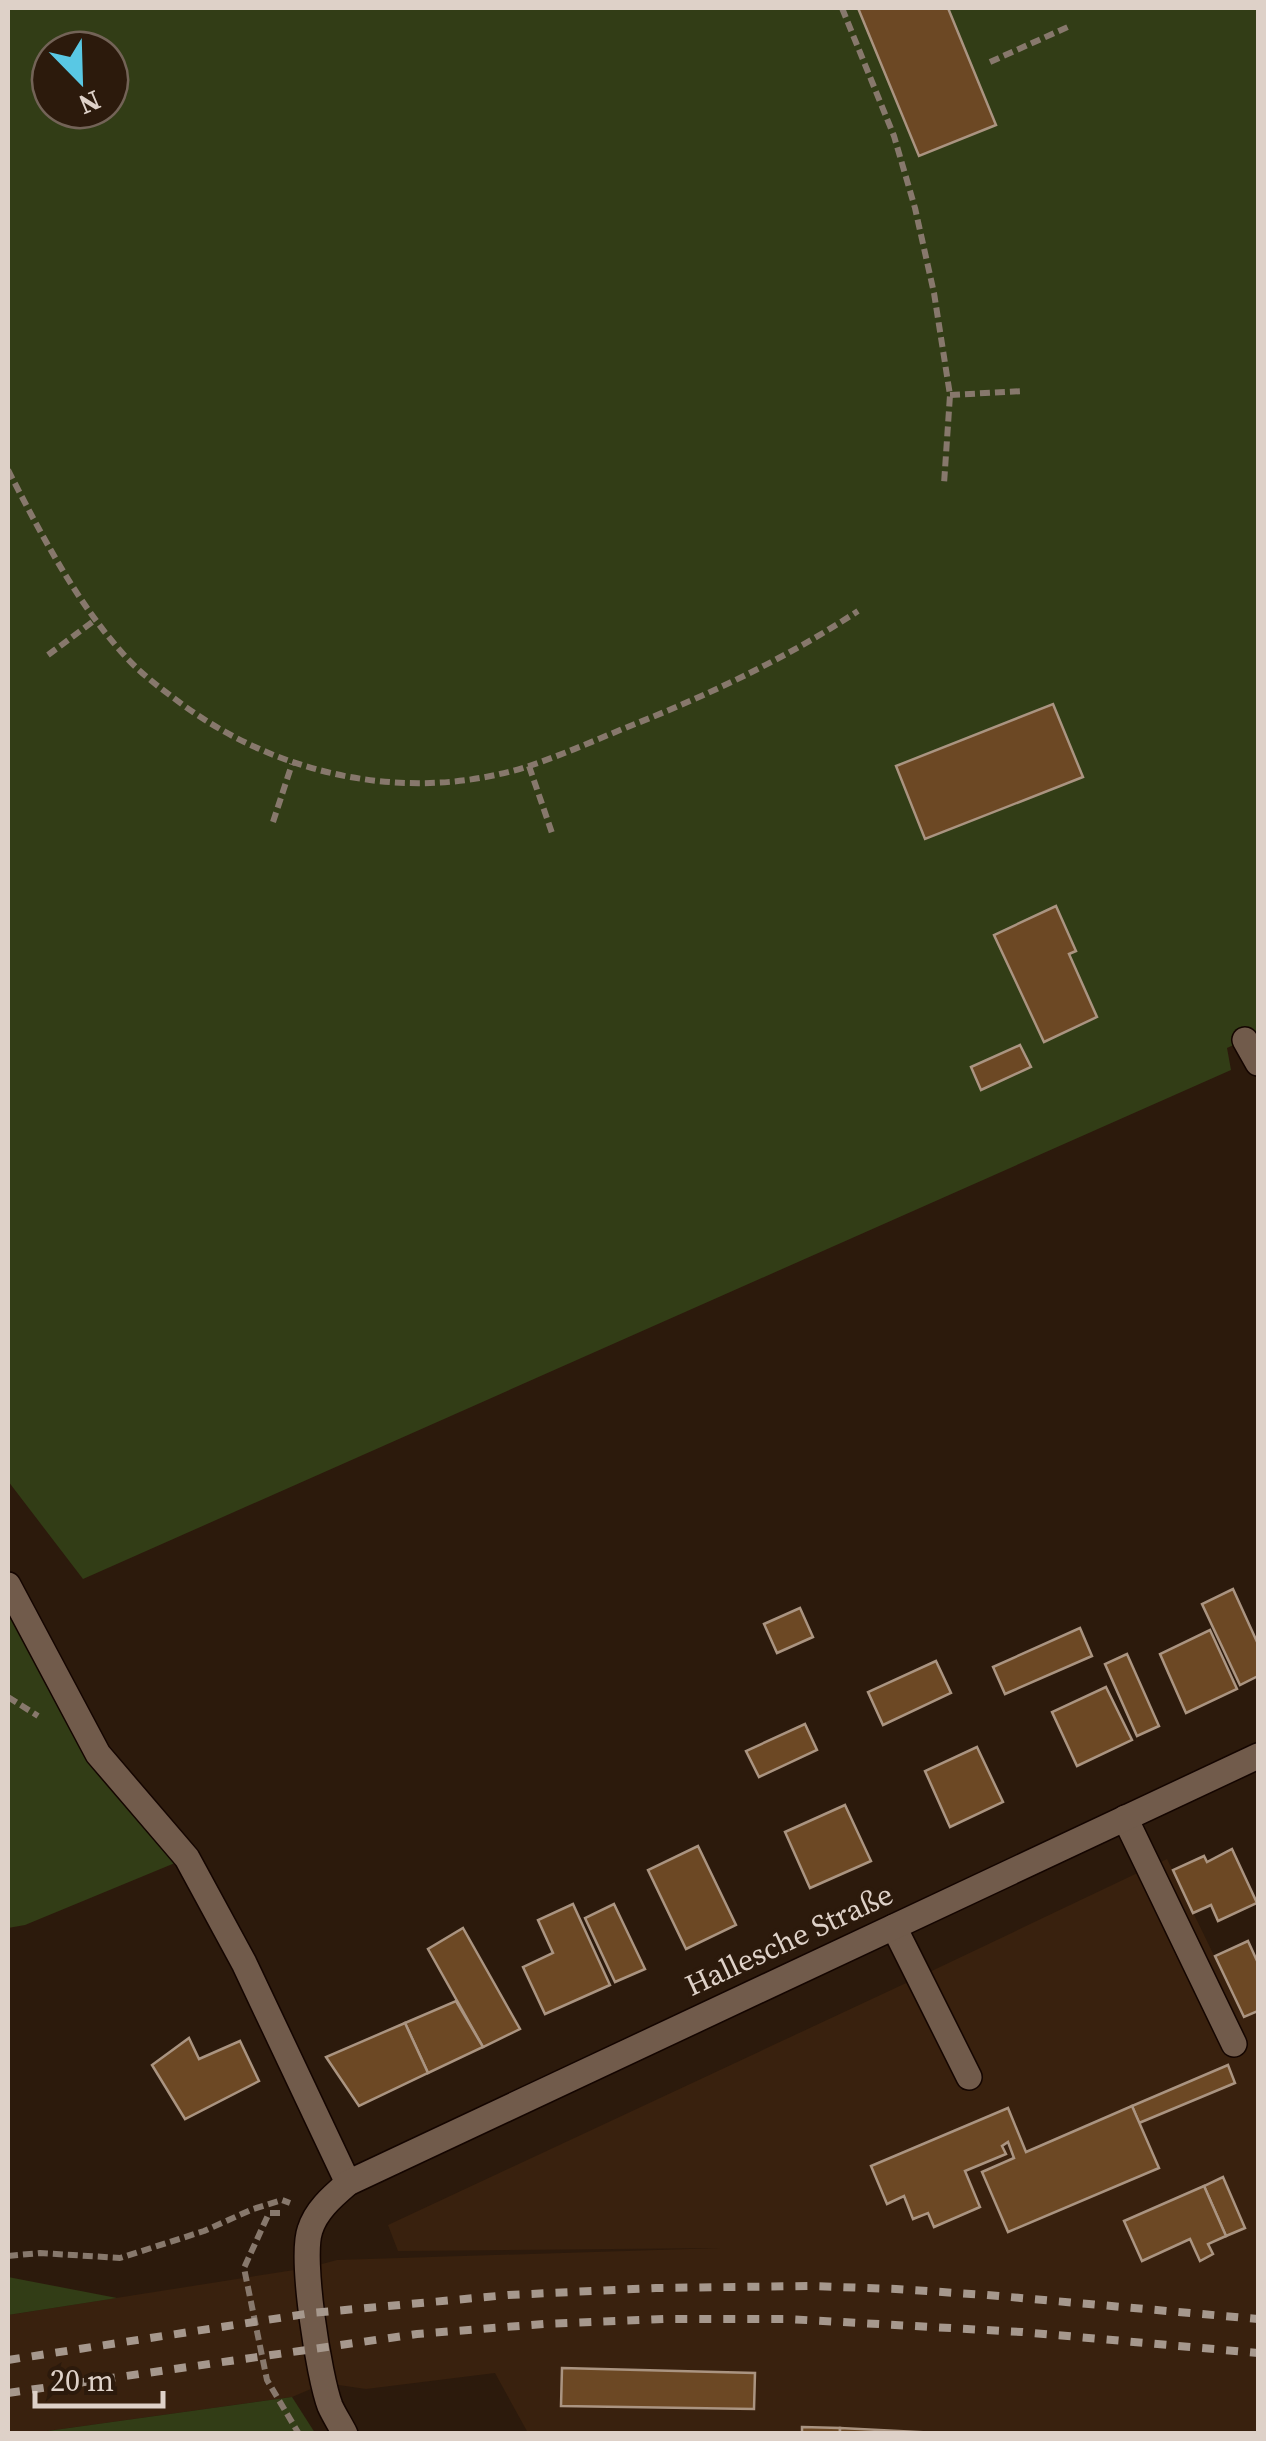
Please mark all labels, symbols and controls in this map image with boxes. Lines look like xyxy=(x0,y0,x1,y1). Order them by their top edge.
north arrow xyxy=(30,30,130,130)
text: N xyxy=(73,82,107,124)
street label: Hallesche Straße xyxy=(678,1873,899,2006)
scale bar xyxy=(35,2346,162,2408)
text: 20 m xyxy=(50,2360,114,2401)

